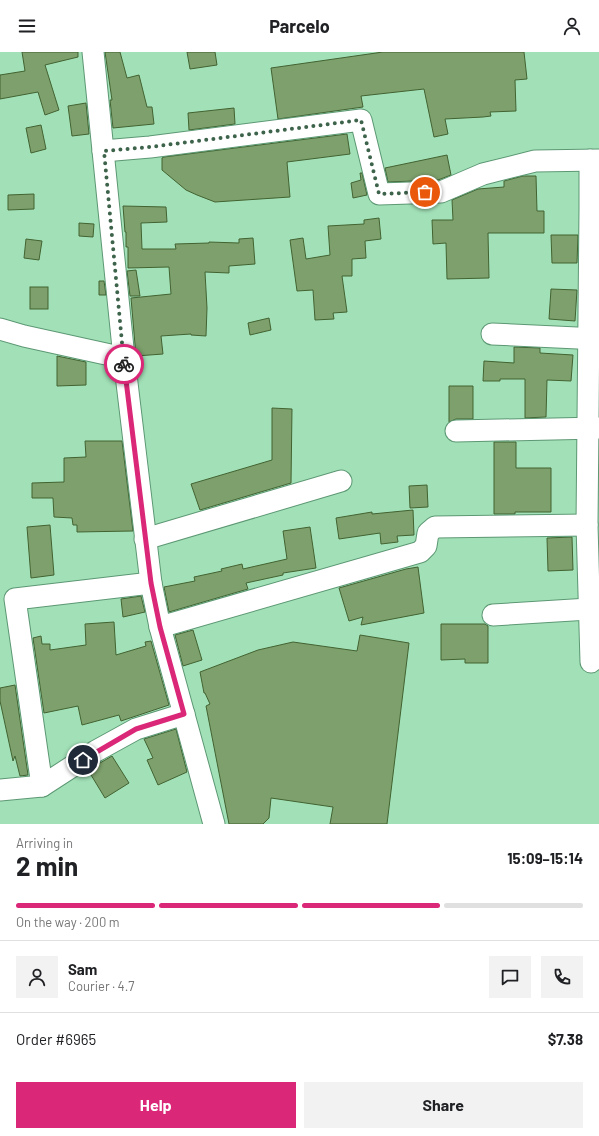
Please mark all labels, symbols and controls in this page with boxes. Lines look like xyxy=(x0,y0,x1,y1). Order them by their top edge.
icon: menu xyxy=(16,15,38,37)
text: Parcelo xyxy=(269,15,330,37)
icon: person xyxy=(561,15,583,37)
pin xyxy=(408,175,442,209)
icon: bag xyxy=(414,181,436,203)
courier xyxy=(104,344,144,384)
icon: bike xyxy=(113,353,135,375)
pin xyxy=(66,743,100,777)
icon: home xyxy=(72,749,94,771)
text: Arriving in xyxy=(16,835,73,851)
text: 15:09–15:14 xyxy=(507,849,583,867)
text: 2 min xyxy=(16,850,78,881)
text: On the way · 200 m xyxy=(16,914,120,930)
button: person xyxy=(16,956,58,998)
button: chat xyxy=(489,956,531,998)
button: phone xyxy=(541,956,583,998)
text: Sam xyxy=(68,960,97,978)
text: Courier · 4.7 xyxy=(68,978,135,994)
text: Order #6965 xyxy=(16,1030,96,1048)
text: $7.38 xyxy=(548,1030,583,1048)
button: Help xyxy=(16,1082,296,1128)
button: Share xyxy=(304,1082,583,1128)

